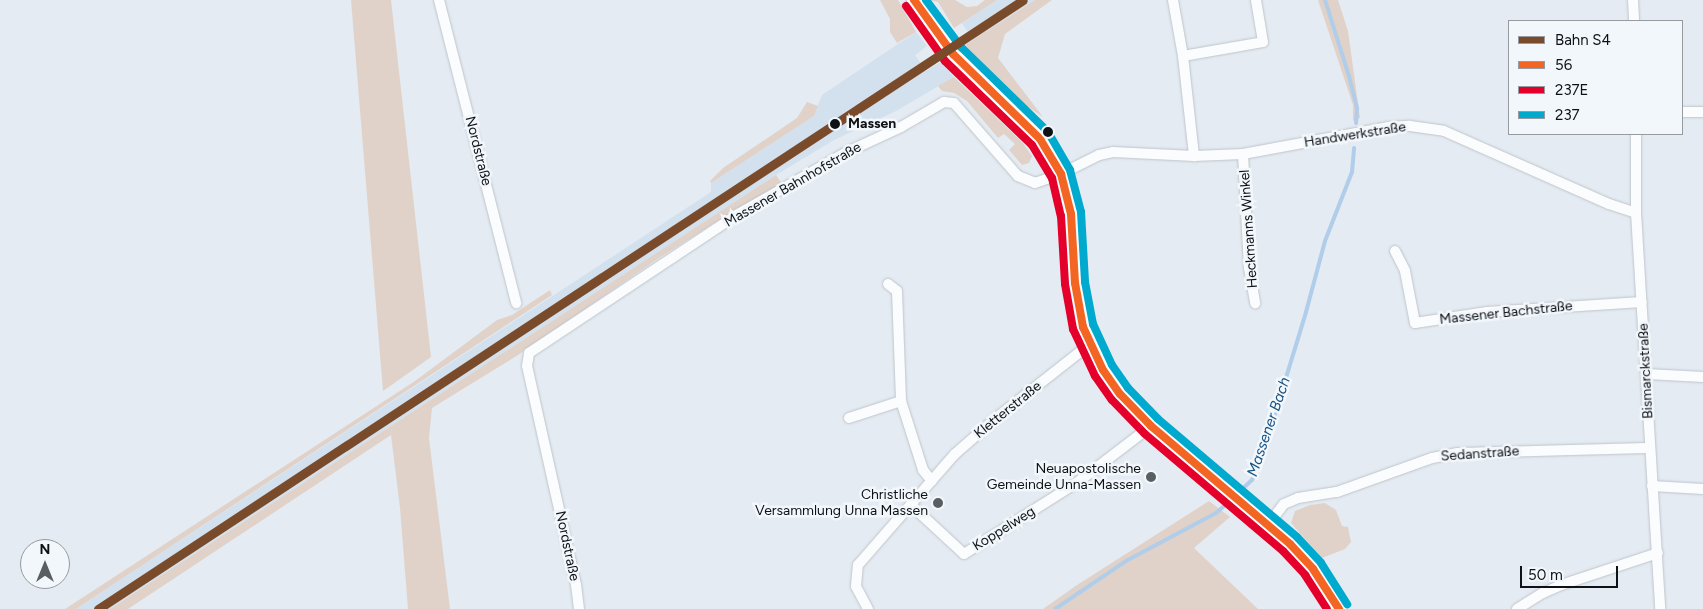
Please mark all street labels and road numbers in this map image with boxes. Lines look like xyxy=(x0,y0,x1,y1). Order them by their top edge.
street label: Nordstraße xyxy=(461,114,495,188)
street label: Handwerkstraße xyxy=(1303,119,1407,151)
street label: Massener Bahnhofstraße xyxy=(722,139,864,231)
street label: Heckmanns Winkel xyxy=(1236,169,1262,289)
street label: Massener Bachstraße xyxy=(1439,298,1573,328)
street label: Bismarckstraße xyxy=(1635,323,1657,419)
street label: Kletterstraße xyxy=(971,378,1045,442)
street label: Sedanstraße xyxy=(1440,443,1520,465)
street label: Koppelweg xyxy=(970,503,1038,555)
street label: Nordstraße xyxy=(551,509,583,583)

